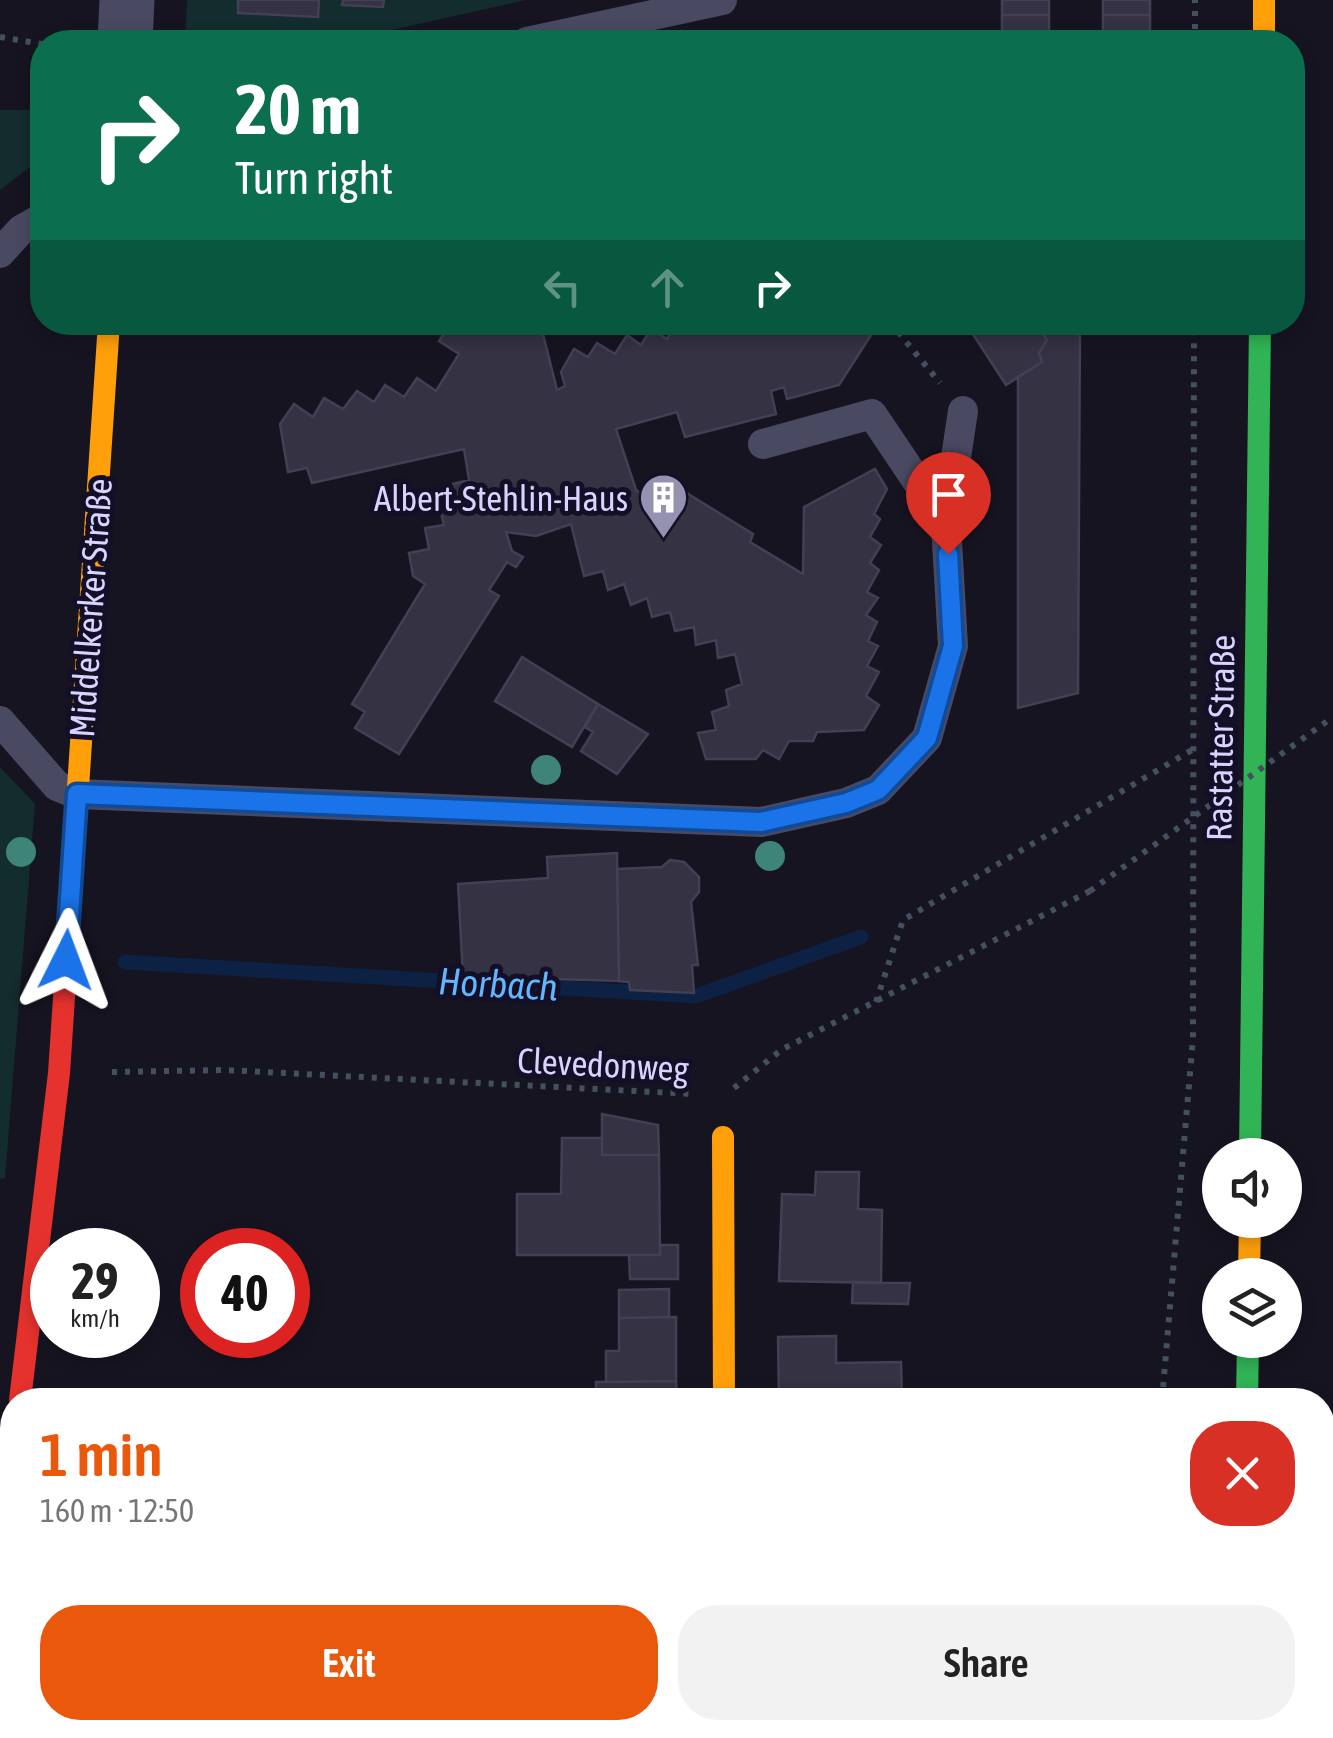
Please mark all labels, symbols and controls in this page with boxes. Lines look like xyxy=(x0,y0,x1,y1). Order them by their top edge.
text: 20 m xyxy=(235,69,361,149)
icon: right xyxy=(70,70,200,200)
text: Turn right xyxy=(235,152,393,204)
icon: left xyxy=(535,260,590,315)
icon: ahead xyxy=(640,260,695,315)
icon: right xyxy=(745,260,800,315)
pin xyxy=(906,452,991,555)
icon: arrive xyxy=(921,467,976,522)
building icon: Albert-Stehlin-Haus xyxy=(637,472,689,540)
street label: Middelkerker Straße xyxy=(61,477,119,739)
place label: Albert-Stehlin-Haus xyxy=(374,478,628,518)
street label: Rastatter Straße xyxy=(1198,635,1242,841)
position arrow xyxy=(14,908,118,1012)
water label: Horbach xyxy=(437,959,559,1009)
street label: Clevedonweg xyxy=(516,1040,690,1088)
map controls xyxy=(1202,1138,1302,1358)
button: sound xyxy=(1202,1138,1302,1238)
speed limit sign: 40 xyxy=(180,1228,310,1358)
text: 29 xyxy=(71,1252,118,1310)
button: layers xyxy=(1202,1258,1302,1358)
text: km/h xyxy=(70,1304,120,1332)
text: 1 min xyxy=(40,1420,163,1489)
button: close xyxy=(1190,1421,1295,1526)
text: 160 m · 12:50 xyxy=(40,1492,194,1529)
button: Exit xyxy=(40,1605,658,1720)
button: Share xyxy=(678,1605,1295,1720)

